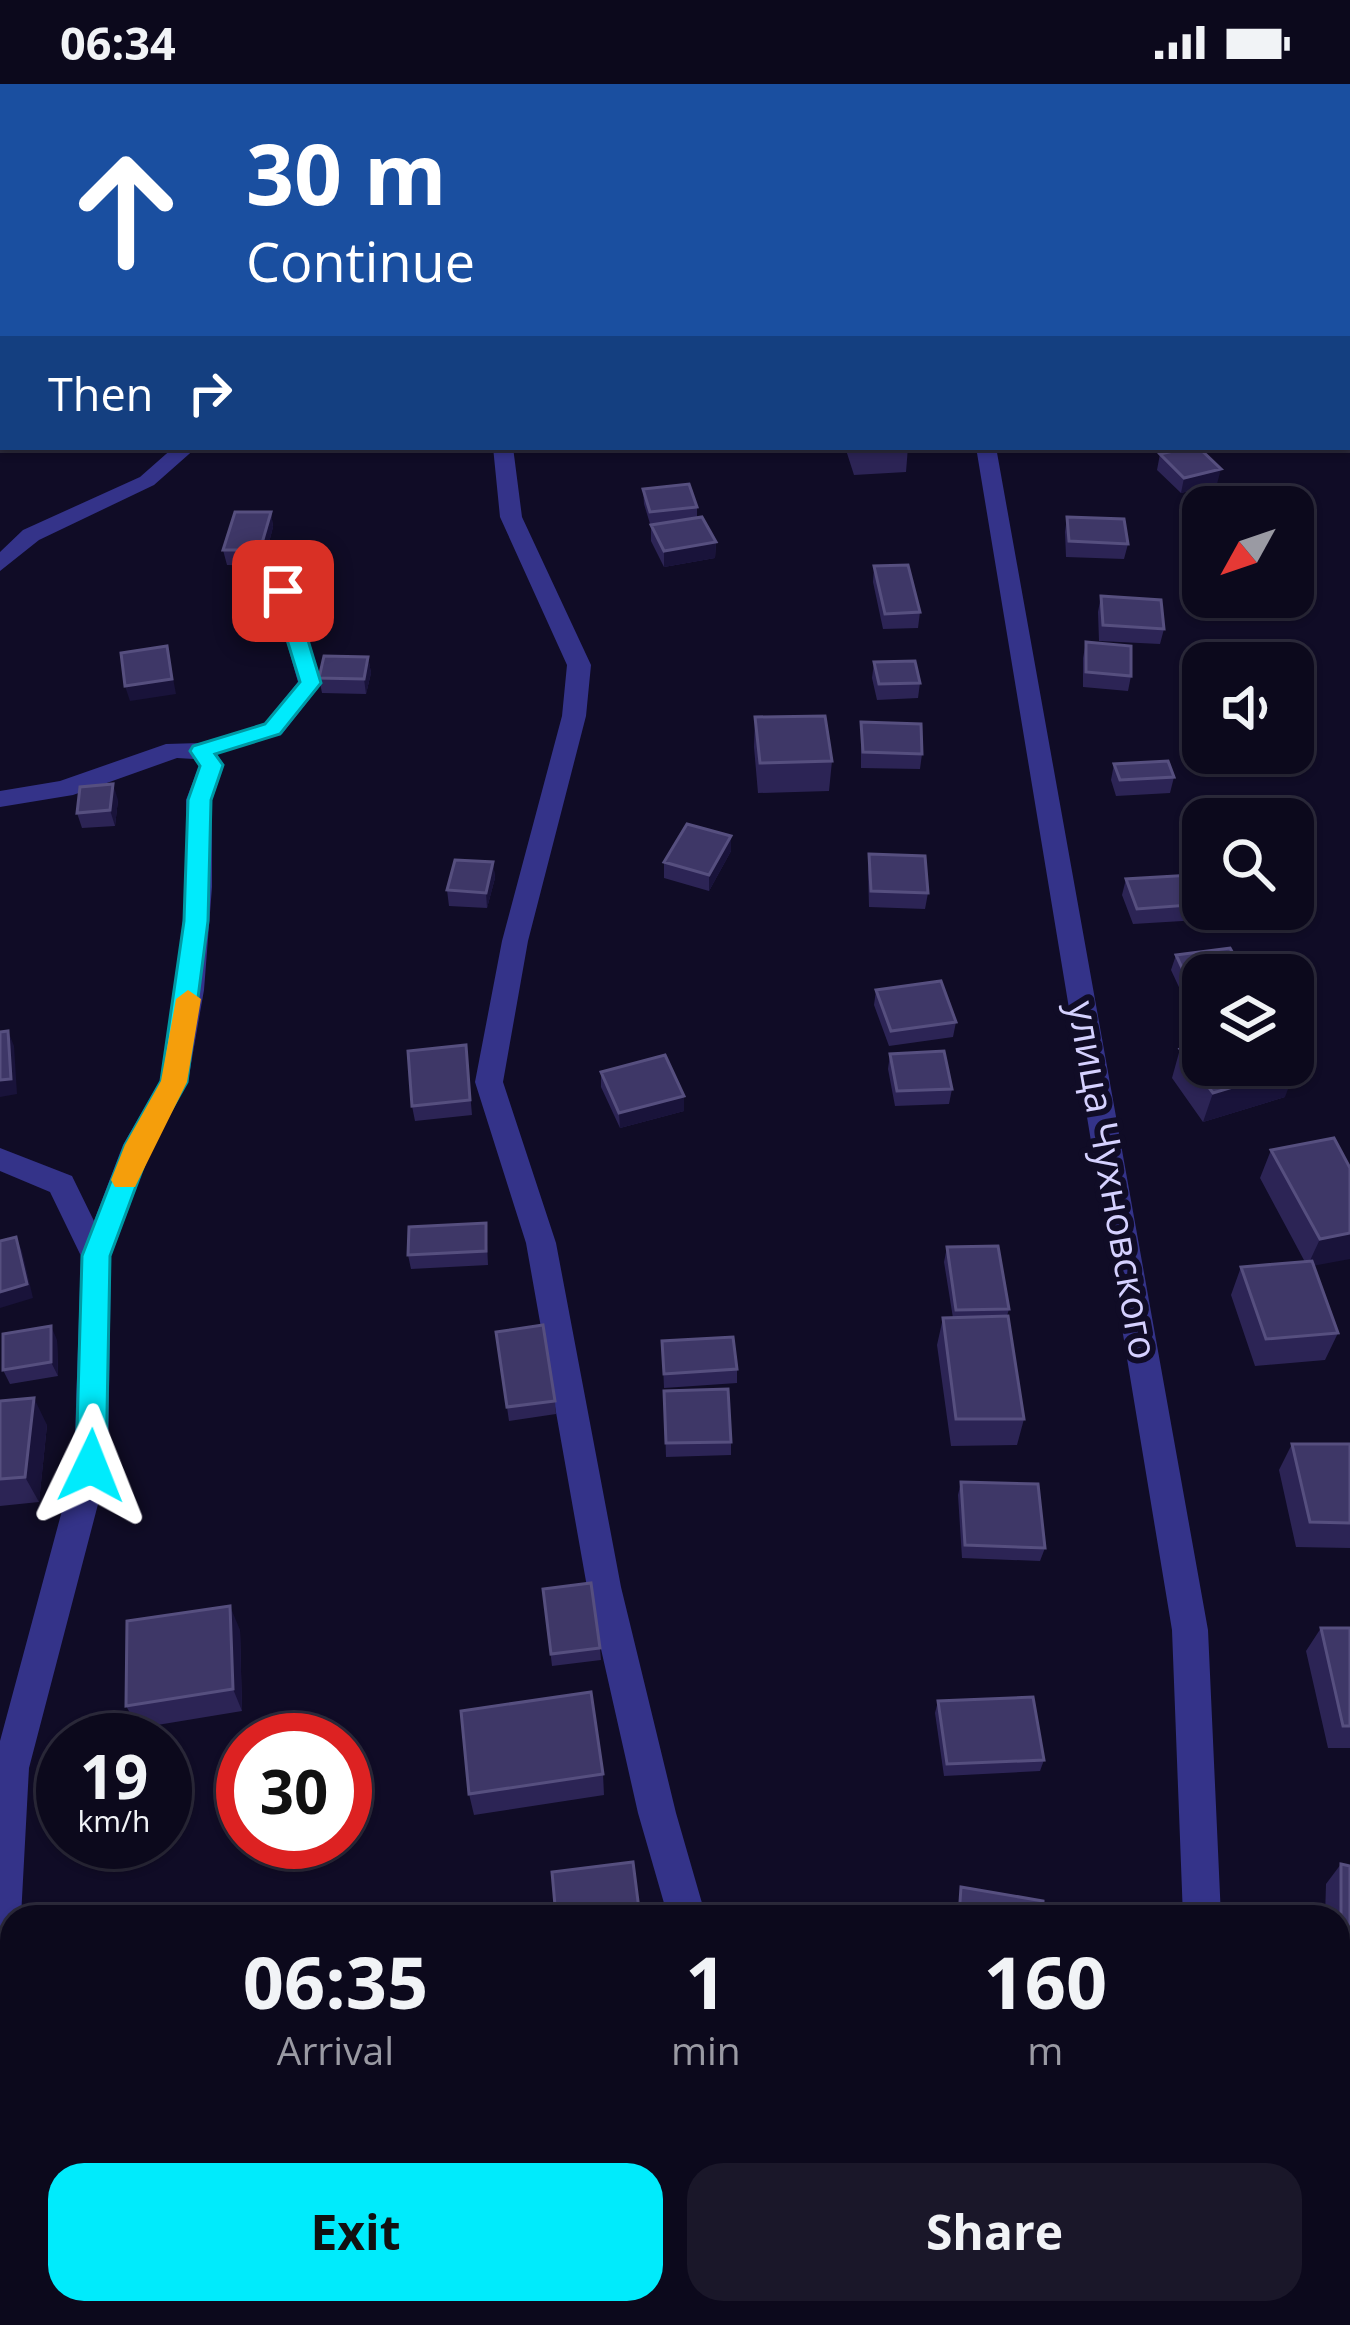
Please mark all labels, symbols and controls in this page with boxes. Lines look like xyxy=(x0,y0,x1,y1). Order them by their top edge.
text: 06:34 xyxy=(60,12,176,73)
text: 30 m xyxy=(246,115,446,230)
icon: ahead xyxy=(48,132,204,288)
text: Continue xyxy=(246,224,475,298)
icon: right xyxy=(177,360,243,426)
text: Then xyxy=(48,363,153,424)
north arrow xyxy=(1182,486,1314,618)
map controls xyxy=(1182,486,1314,1086)
pin xyxy=(232,540,334,642)
icon: arrive xyxy=(250,558,316,624)
button: sound xyxy=(1182,642,1314,774)
button: search xyxy=(1182,798,1314,930)
button: layers xyxy=(1182,954,1314,1086)
street label: улица Чухновского xyxy=(1057,996,1172,1363)
position arrow xyxy=(28,1403,154,1529)
speed limit sign: 30 xyxy=(216,1713,372,1869)
text: 19 xyxy=(80,1735,148,1817)
text: km/h xyxy=(78,1800,150,1841)
text: 06:35 xyxy=(243,1932,428,2030)
text: 1 xyxy=(685,1932,726,2030)
text: 160 xyxy=(984,1932,1107,2030)
text: Arrival xyxy=(277,2023,394,2076)
text: min xyxy=(671,2023,741,2076)
text: m xyxy=(1027,2023,1063,2076)
button: Exit xyxy=(48,2163,663,2301)
button: Share xyxy=(687,2163,1302,2301)

